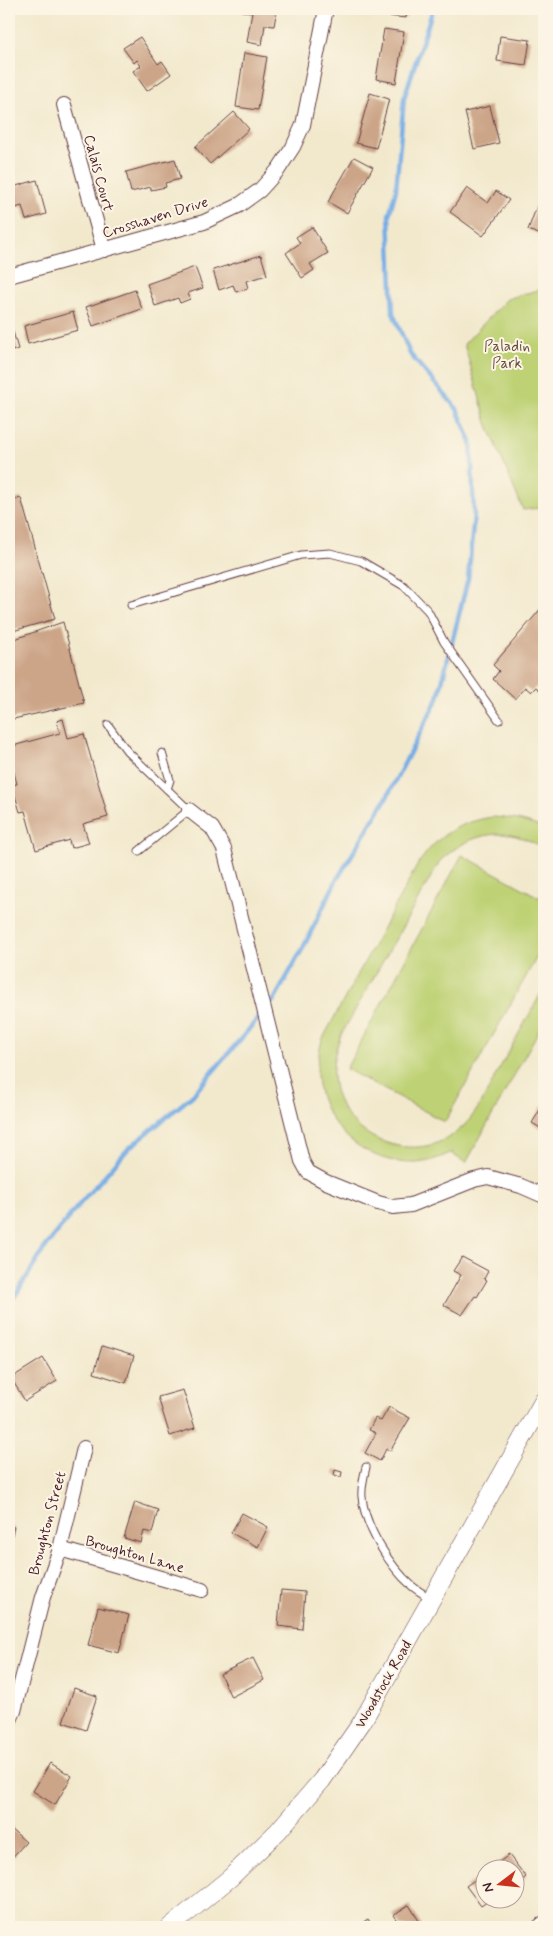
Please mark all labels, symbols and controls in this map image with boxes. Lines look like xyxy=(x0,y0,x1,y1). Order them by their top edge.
street label: Calais Court xyxy=(78,133,118,214)
street label: Crosshaven Drive xyxy=(100,192,211,244)
park label: Paladin Park xyxy=(484,337,530,374)
street label: Broughton Street xyxy=(24,1469,72,1577)
street label: Broughton Lane xyxy=(83,1531,187,1579)
street label: Woodstock Road xyxy=(351,1637,417,1732)
north arrow xyxy=(476,1858,526,1908)
text: N xyxy=(479,1880,498,1894)

